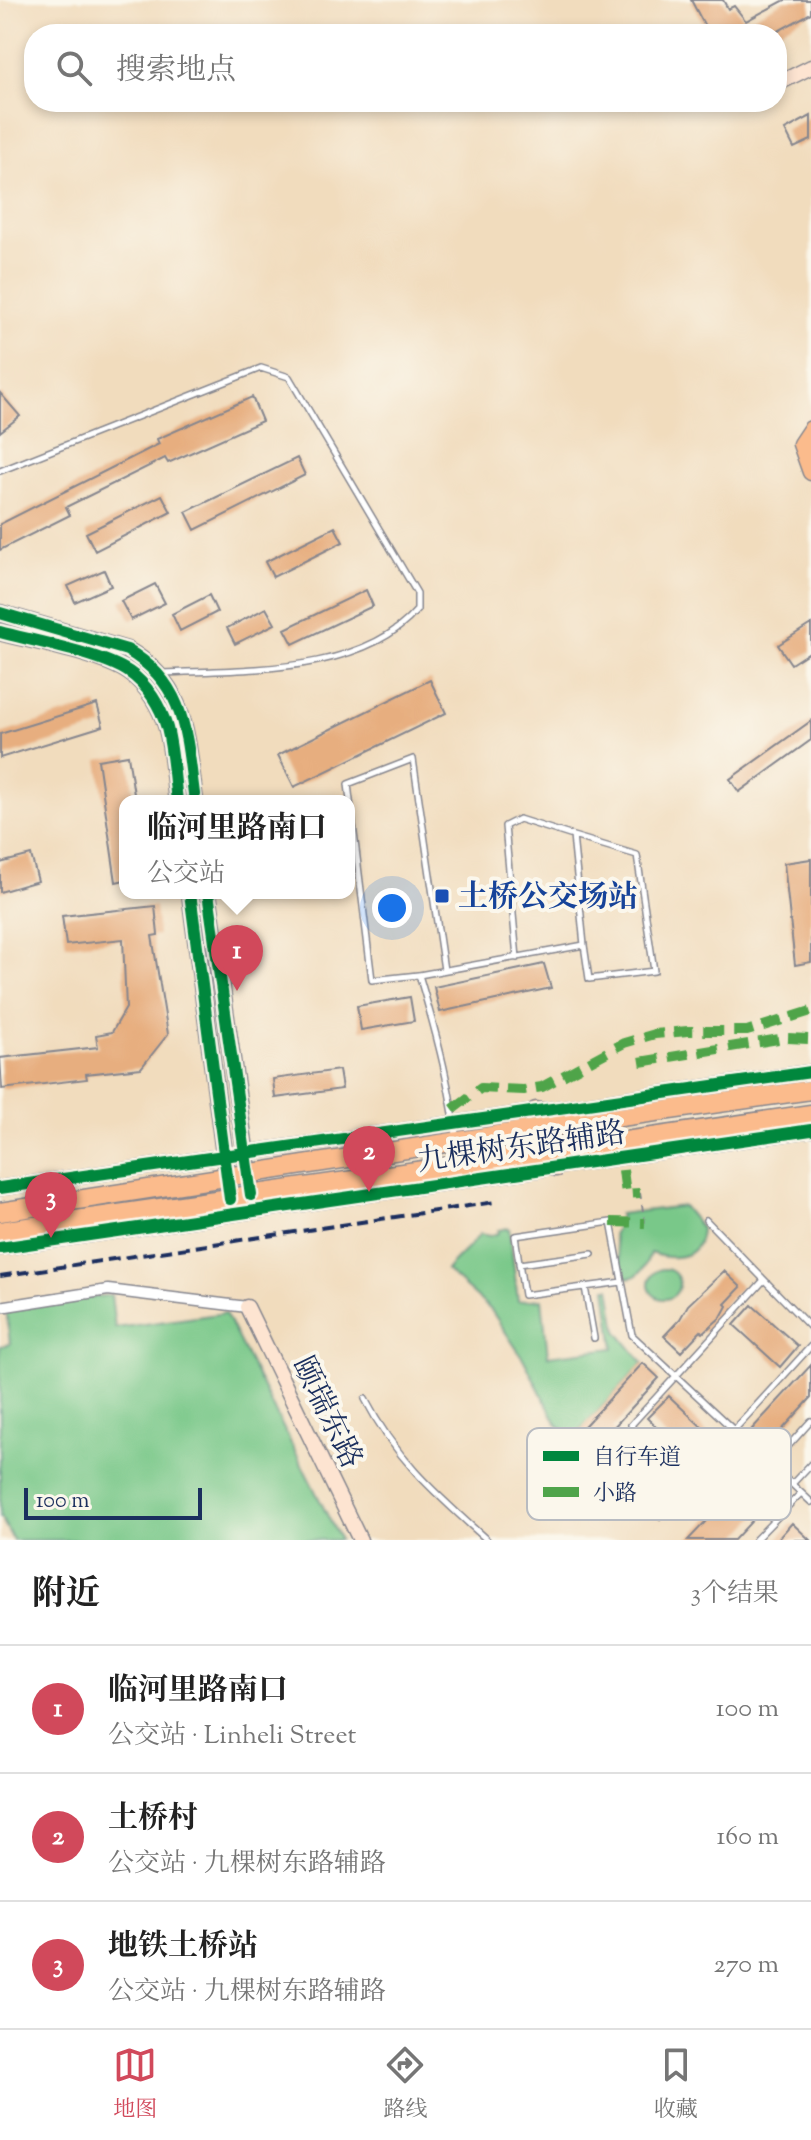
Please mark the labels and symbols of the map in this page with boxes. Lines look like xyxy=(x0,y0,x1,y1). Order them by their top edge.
place label: 土桥公交场站 xyxy=(458,877,638,920)
marker: 土桥公交场站 xyxy=(433,887,451,905)
your location xyxy=(372,888,412,928)
pin: 1 xyxy=(211,925,263,991)
street label: 九棵树东路辅路 xyxy=(414,1113,628,1184)
pin: 2 xyxy=(343,1126,395,1192)
pin: 3 xyxy=(25,1172,77,1238)
street label: 颐瑞东路 xyxy=(280,1350,371,1476)
legend xyxy=(527,1428,791,1520)
text: 自行车道 xyxy=(593,1443,681,1475)
text: 小路 xyxy=(593,1479,637,1511)
scale bar xyxy=(24,1484,202,1520)

